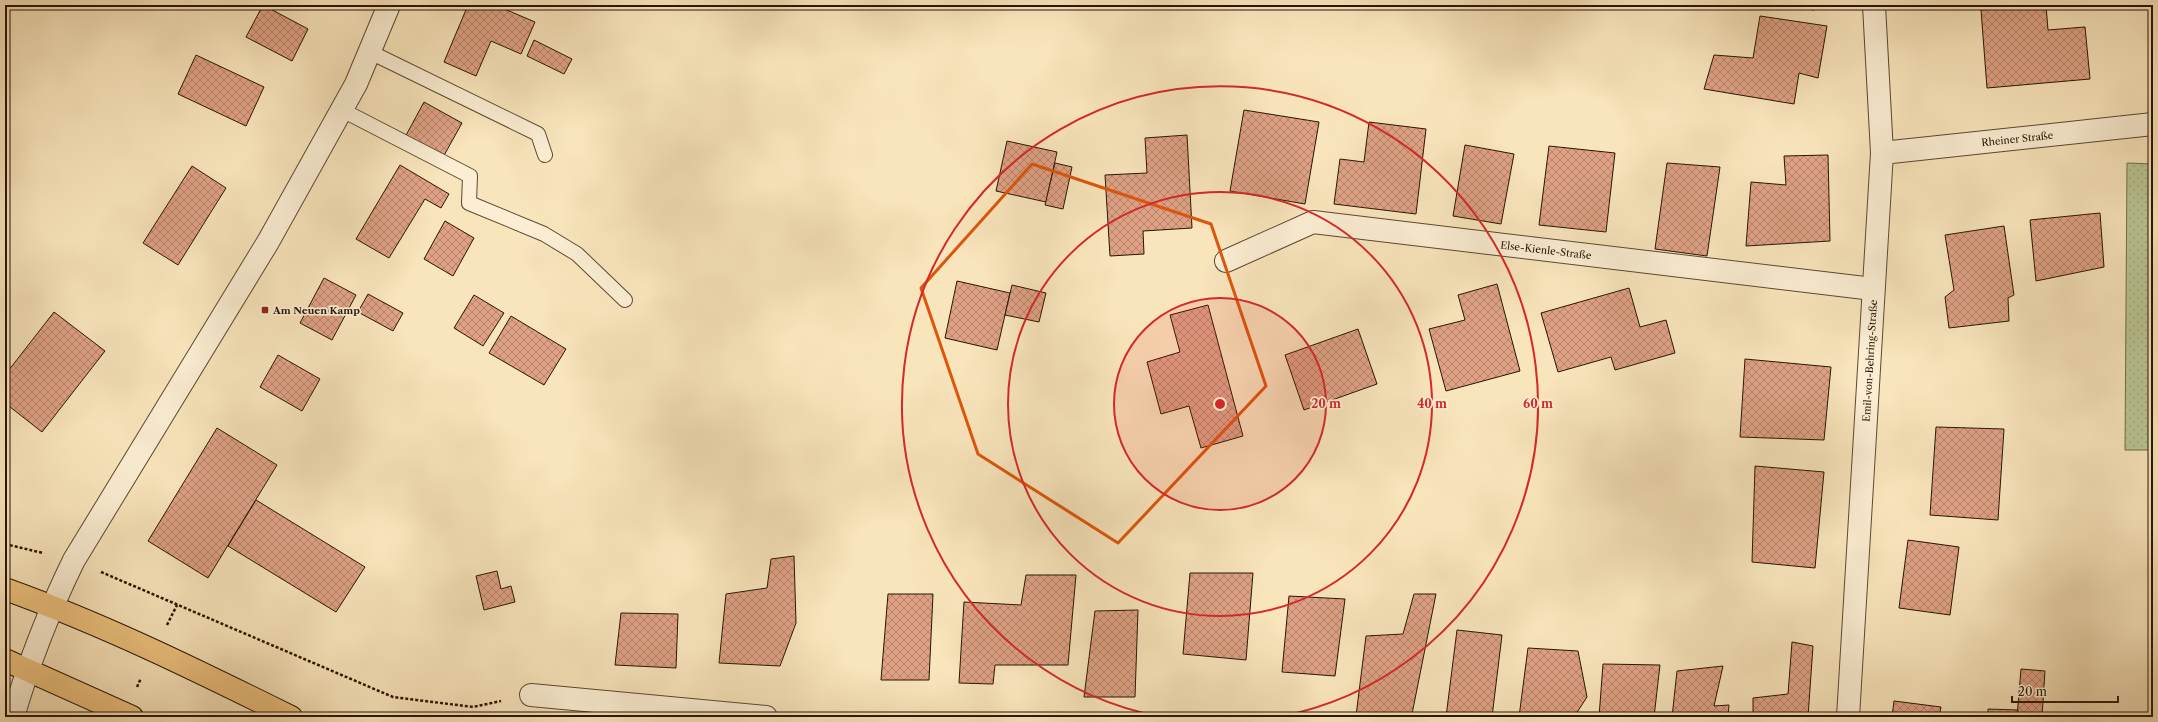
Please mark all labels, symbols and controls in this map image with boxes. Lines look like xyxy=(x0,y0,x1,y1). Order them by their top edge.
street label: Rheiner Straße xyxy=(1981,128,2054,149)
street label: Else-Kienle-Straße xyxy=(1500,238,1593,262)
street label: Emil-von-Behring-Straße xyxy=(1859,299,1880,422)
place label: Am Neuen Kamp xyxy=(272,304,360,317)
marker: Am Neuen Kamp xyxy=(260,305,270,315)
text: 20 m xyxy=(1311,396,1341,411)
text: 40 m xyxy=(1417,396,1447,411)
text: 60 m xyxy=(1523,396,1553,411)
centre of rings xyxy=(1213,397,1227,411)
scale bar xyxy=(2012,678,2118,704)
text: 20 m xyxy=(2018,684,2047,699)

